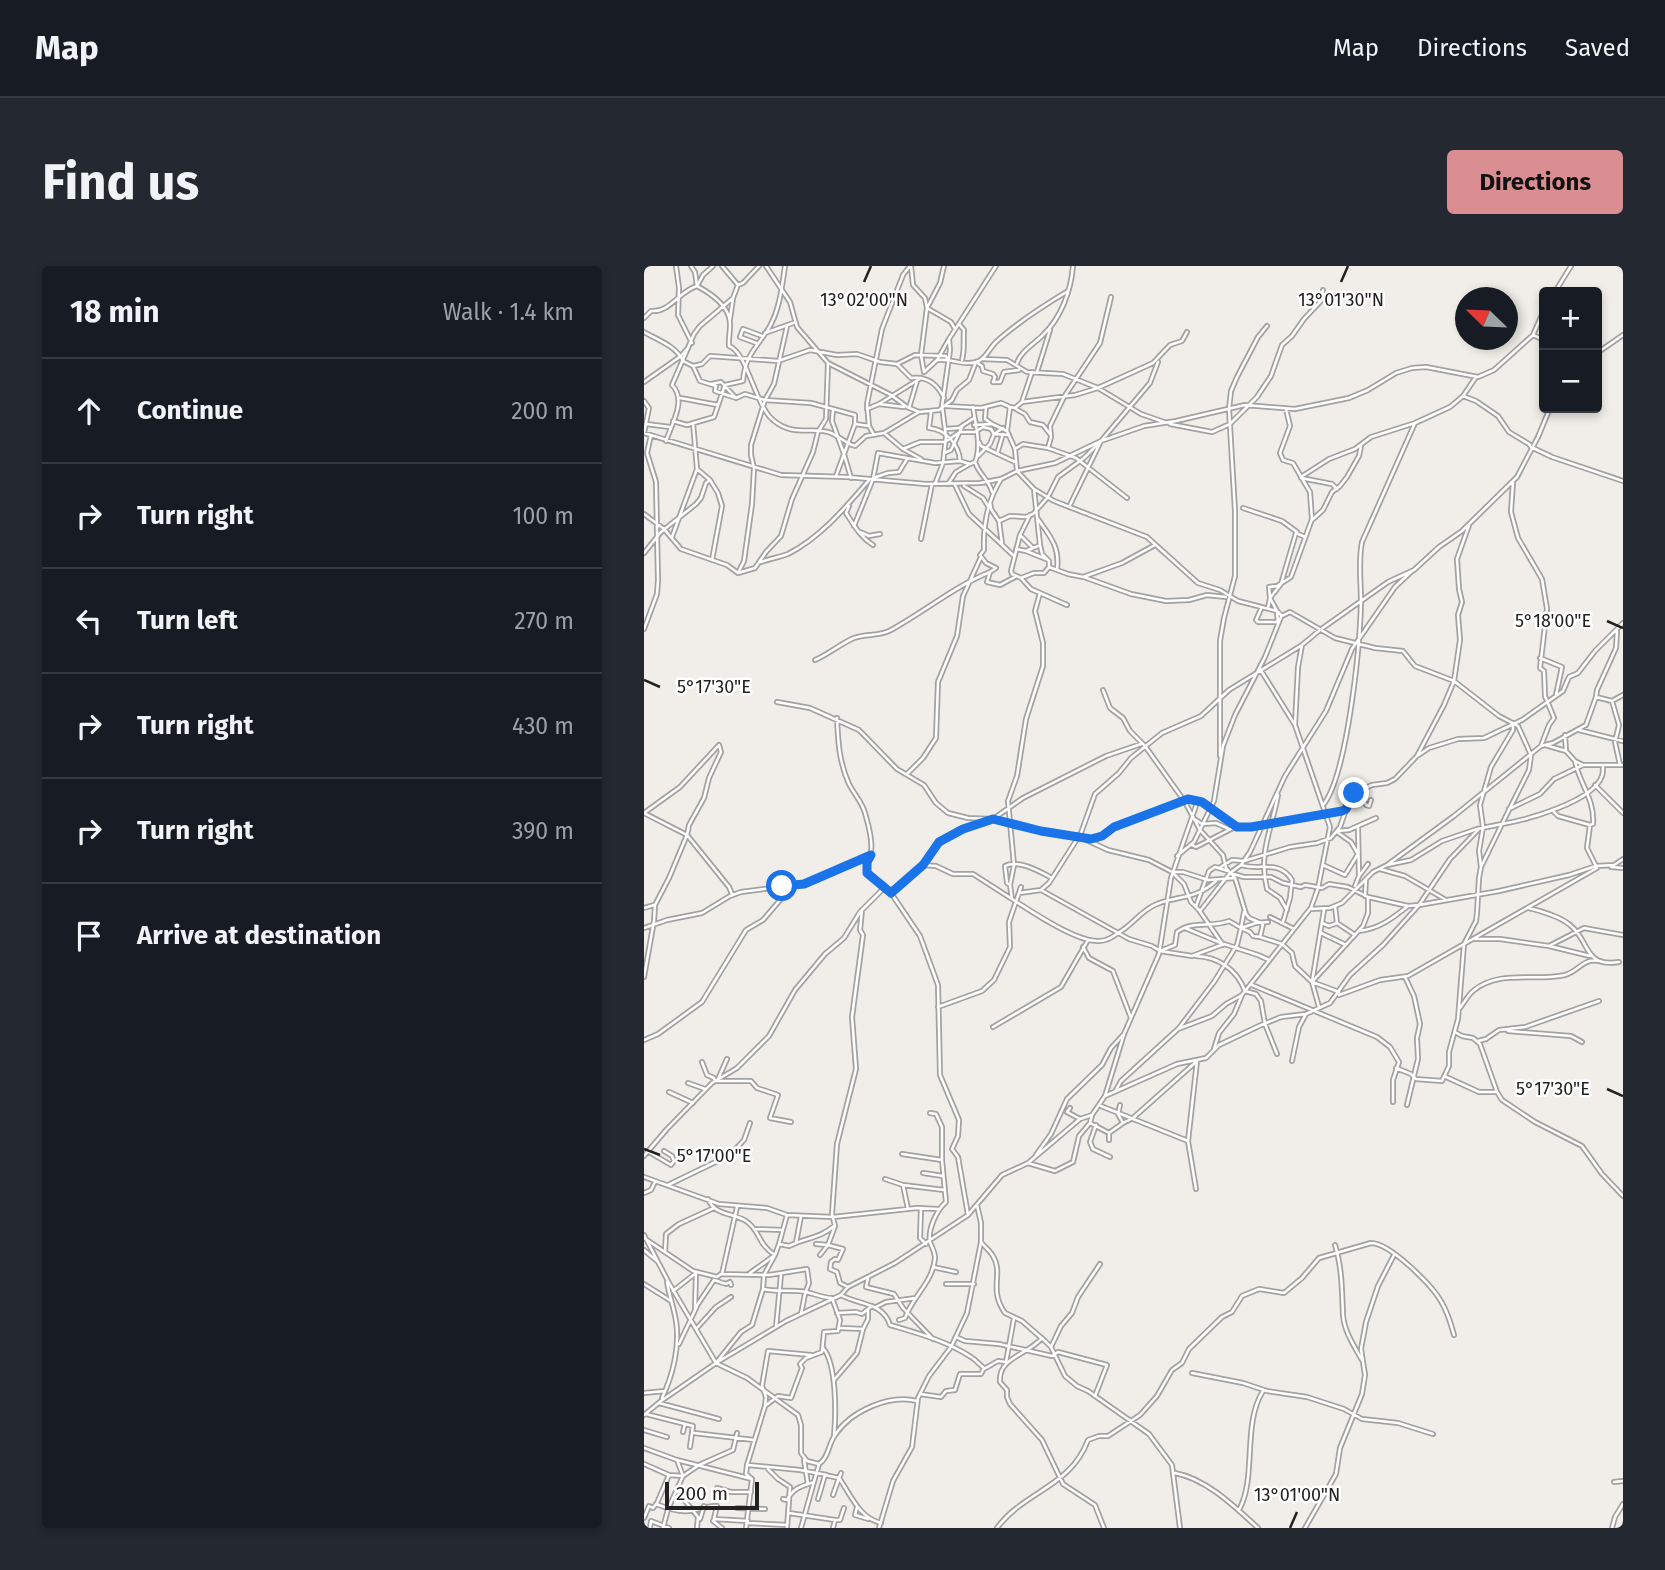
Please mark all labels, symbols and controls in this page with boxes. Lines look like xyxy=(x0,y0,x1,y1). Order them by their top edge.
text: Map xyxy=(35,28,99,68)
text: Map xyxy=(1333,34,1379,62)
text: Directions xyxy=(1417,34,1527,62)
text: Saved xyxy=(1565,34,1630,62)
button: Directions xyxy=(1447,150,1623,214)
text: Find us xyxy=(42,153,199,212)
north arrow xyxy=(1455,287,1518,350)
map controls xyxy=(1539,287,1602,413)
button: + xyxy=(1539,287,1602,350)
text: 13°02'00"N xyxy=(820,289,908,311)
text: 13°01'30"N xyxy=(1298,289,1384,311)
text: 18 min xyxy=(70,294,160,330)
text: Walk · 1.4 km xyxy=(443,298,574,326)
button: − xyxy=(1539,350,1602,413)
icon: ahead xyxy=(70,392,108,430)
text: Continue xyxy=(137,395,243,426)
text: 200 m xyxy=(511,397,574,425)
icon: right xyxy=(70,497,108,535)
text: Turn right xyxy=(137,500,254,531)
text: 100 m xyxy=(513,502,574,530)
icon: left xyxy=(70,602,108,640)
text: Turn left xyxy=(137,605,238,636)
text: 270 m xyxy=(514,607,574,635)
text: 5°18'00"E xyxy=(1515,610,1591,632)
text: 5°17'30"E xyxy=(677,676,751,698)
icon: right xyxy=(70,707,108,745)
text: Turn right xyxy=(137,710,254,741)
text: 430 m xyxy=(512,712,574,740)
route end xyxy=(1338,777,1369,808)
icon: right xyxy=(70,812,108,850)
text: Turn right xyxy=(137,815,254,846)
text: 390 m xyxy=(512,817,574,845)
route start xyxy=(766,870,797,901)
icon: arrive xyxy=(70,917,108,955)
text: Arrive at destination xyxy=(137,920,381,951)
text: 5°17'30"E xyxy=(1516,1078,1590,1100)
text: 5°17'00"E xyxy=(677,1145,751,1167)
scale bar xyxy=(665,1479,760,1511)
text: 200 m xyxy=(676,1482,728,1505)
text: 13°01'00"N xyxy=(1254,1484,1340,1506)

